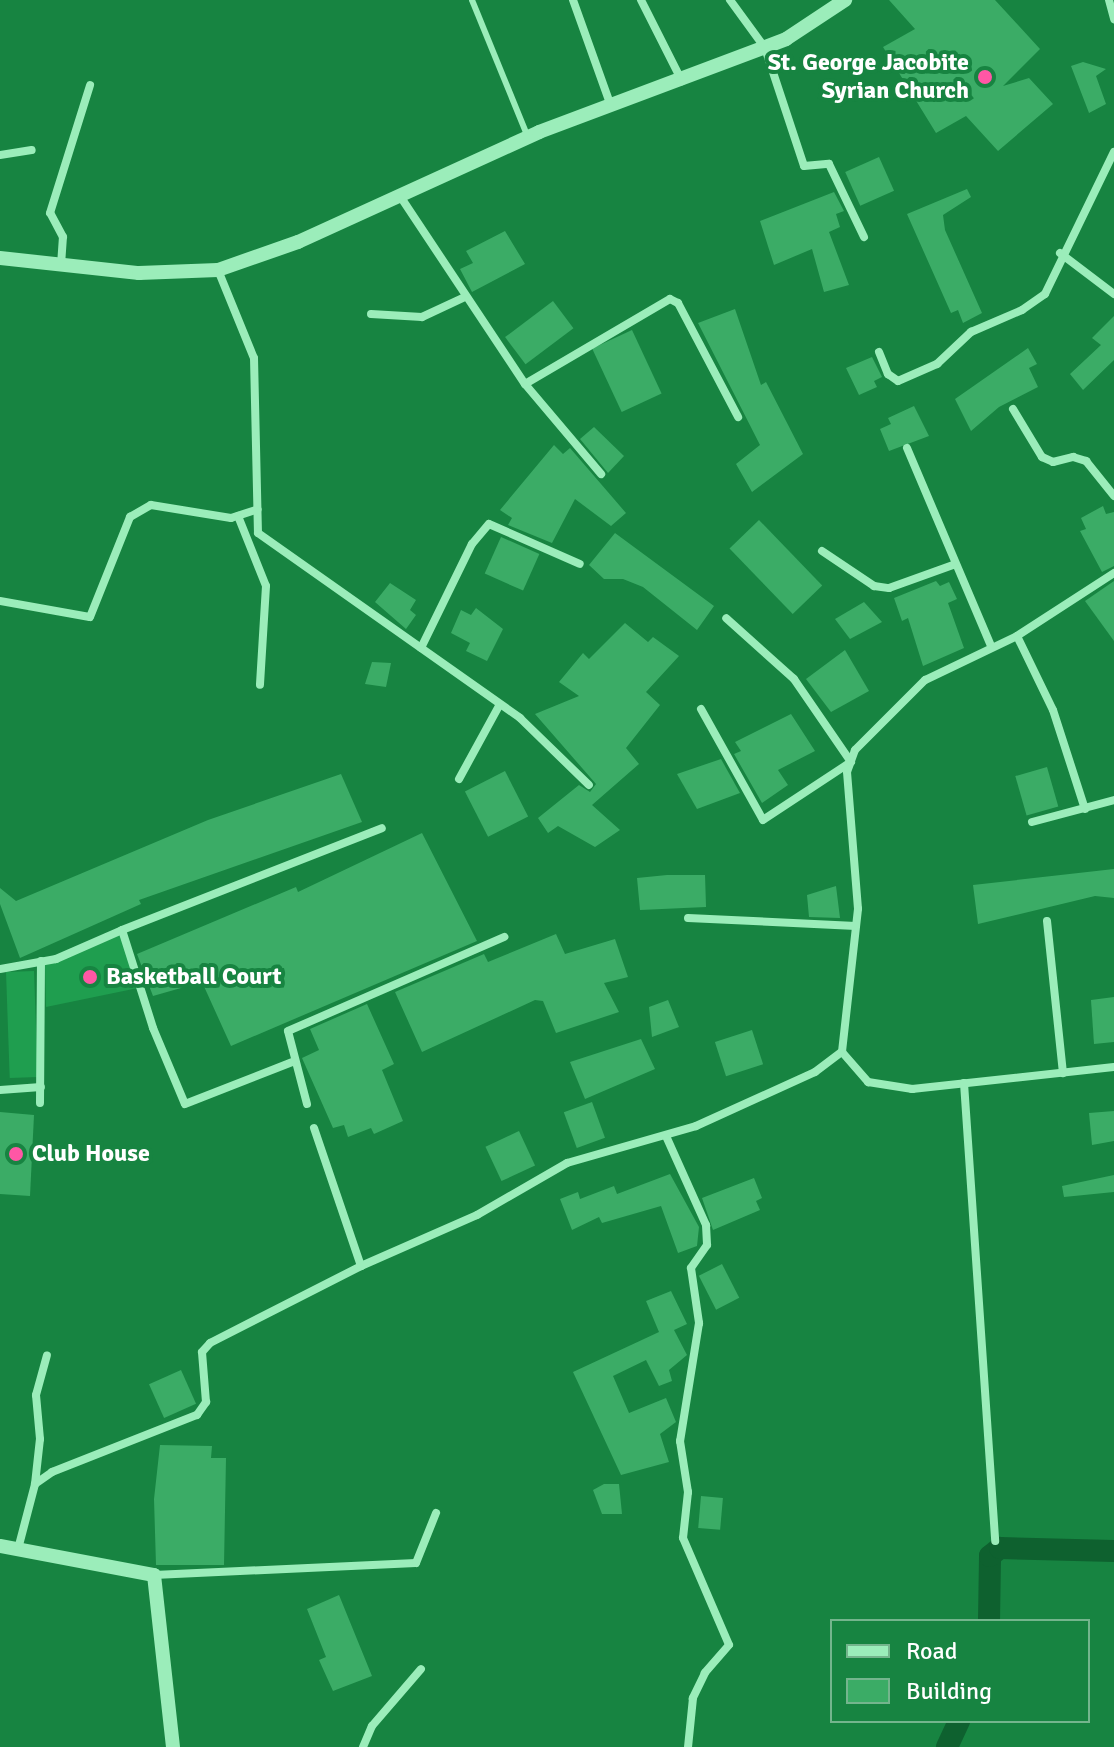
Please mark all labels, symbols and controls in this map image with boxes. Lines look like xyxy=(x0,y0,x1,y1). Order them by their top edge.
place label: St. George Jacobite Syrian Church xyxy=(768,49,969,105)
marker: St. George Jacobite Syrian Church xyxy=(976,68,994,86)
place label: Basketball Court xyxy=(106,963,282,991)
marker: Basketball Court xyxy=(81,968,99,986)
place label: Club House xyxy=(32,1140,150,1168)
marker: Club House xyxy=(7,1145,25,1163)
legend xyxy=(830,1619,1090,1723)
text: Road xyxy=(906,1636,957,1666)
text: Building xyxy=(906,1676,992,1706)

